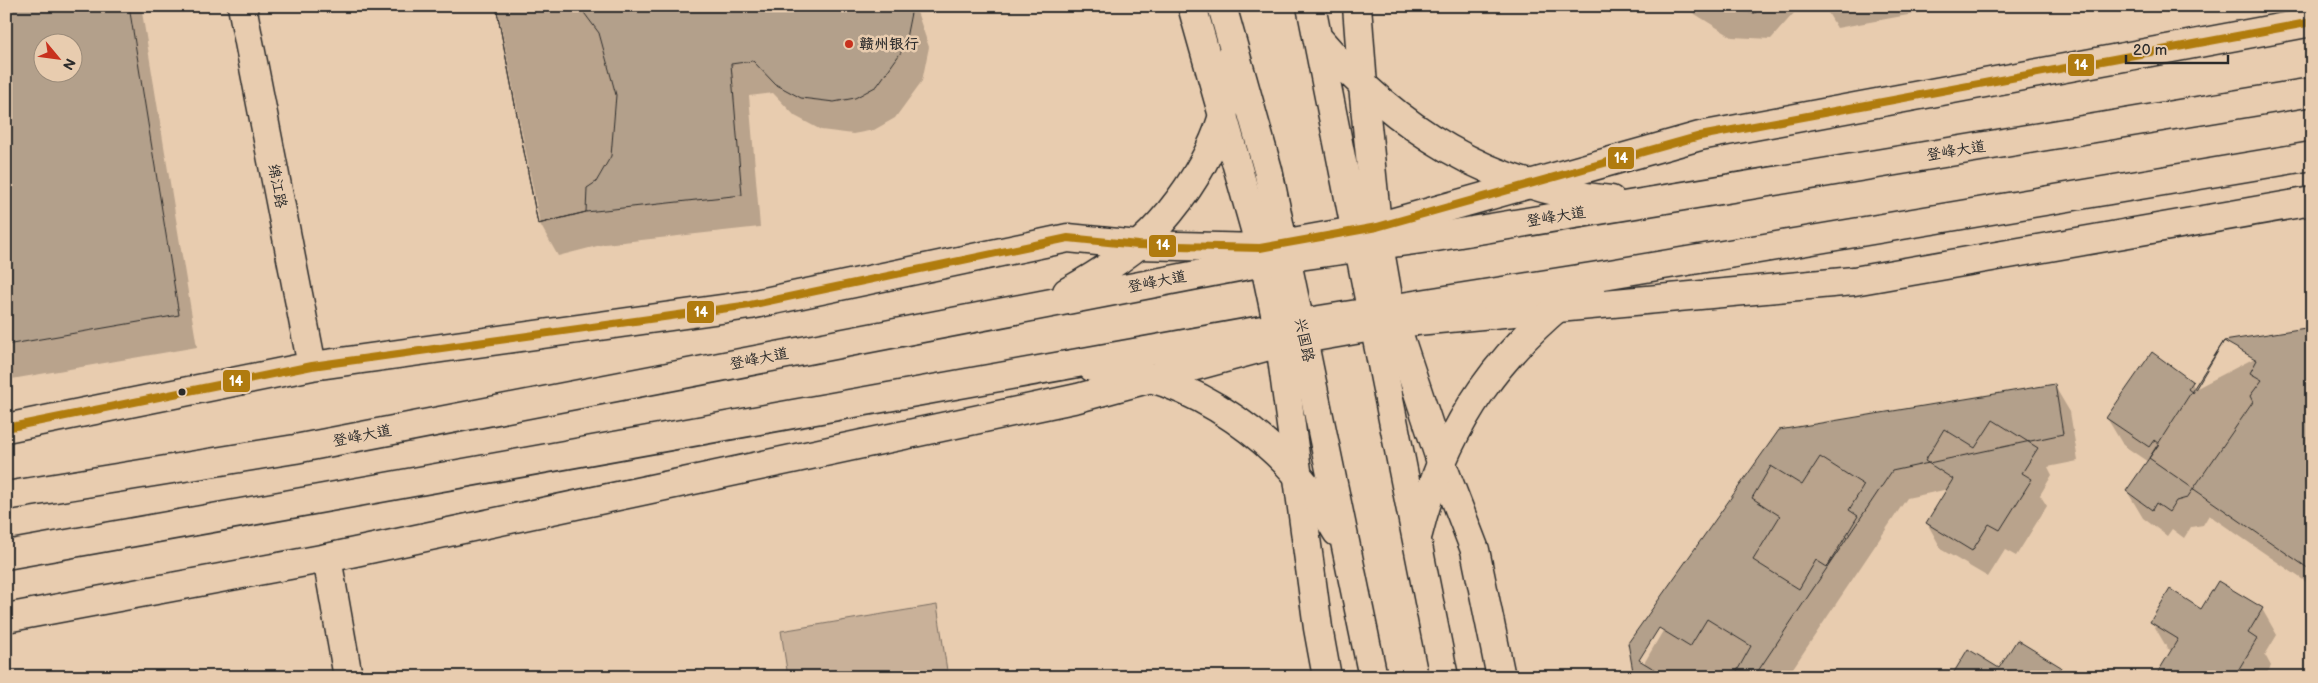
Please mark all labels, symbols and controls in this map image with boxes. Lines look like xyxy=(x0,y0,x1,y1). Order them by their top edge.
north arrow xyxy=(32,32,82,82)
scale bar xyxy=(2126,32,2228,64)
place label: 赣州银行 xyxy=(859,35,919,54)
marker: 赣州银行 xyxy=(843,38,855,50)
text: 20 m xyxy=(2133,41,2167,60)
line badge: 14 xyxy=(2067,53,2095,77)
text: N xyxy=(59,55,79,73)
text: 14 xyxy=(2074,57,2089,74)
street label: 登峰大道 xyxy=(1925,137,1987,165)
line badge: 14 xyxy=(1607,146,1635,170)
text: 14 xyxy=(1614,150,1629,167)
street label: 绵江路 xyxy=(263,162,291,210)
street label: 登峰大道 xyxy=(1525,203,1587,231)
line badge: 14 xyxy=(1148,234,1177,258)
text: 14 xyxy=(1156,237,1171,254)
street label: 登峰大道 xyxy=(1126,267,1188,297)
line badge: 14 xyxy=(686,300,715,324)
text: 14 xyxy=(694,304,709,321)
street label: 兴国路 xyxy=(1290,316,1318,364)
street label: 登峰大道 xyxy=(728,344,790,374)
line badge: 14 xyxy=(222,369,251,393)
text: 14 xyxy=(229,373,244,390)
unlabelled marker xyxy=(177,387,187,397)
street label: 登峰大道 xyxy=(331,421,393,451)

